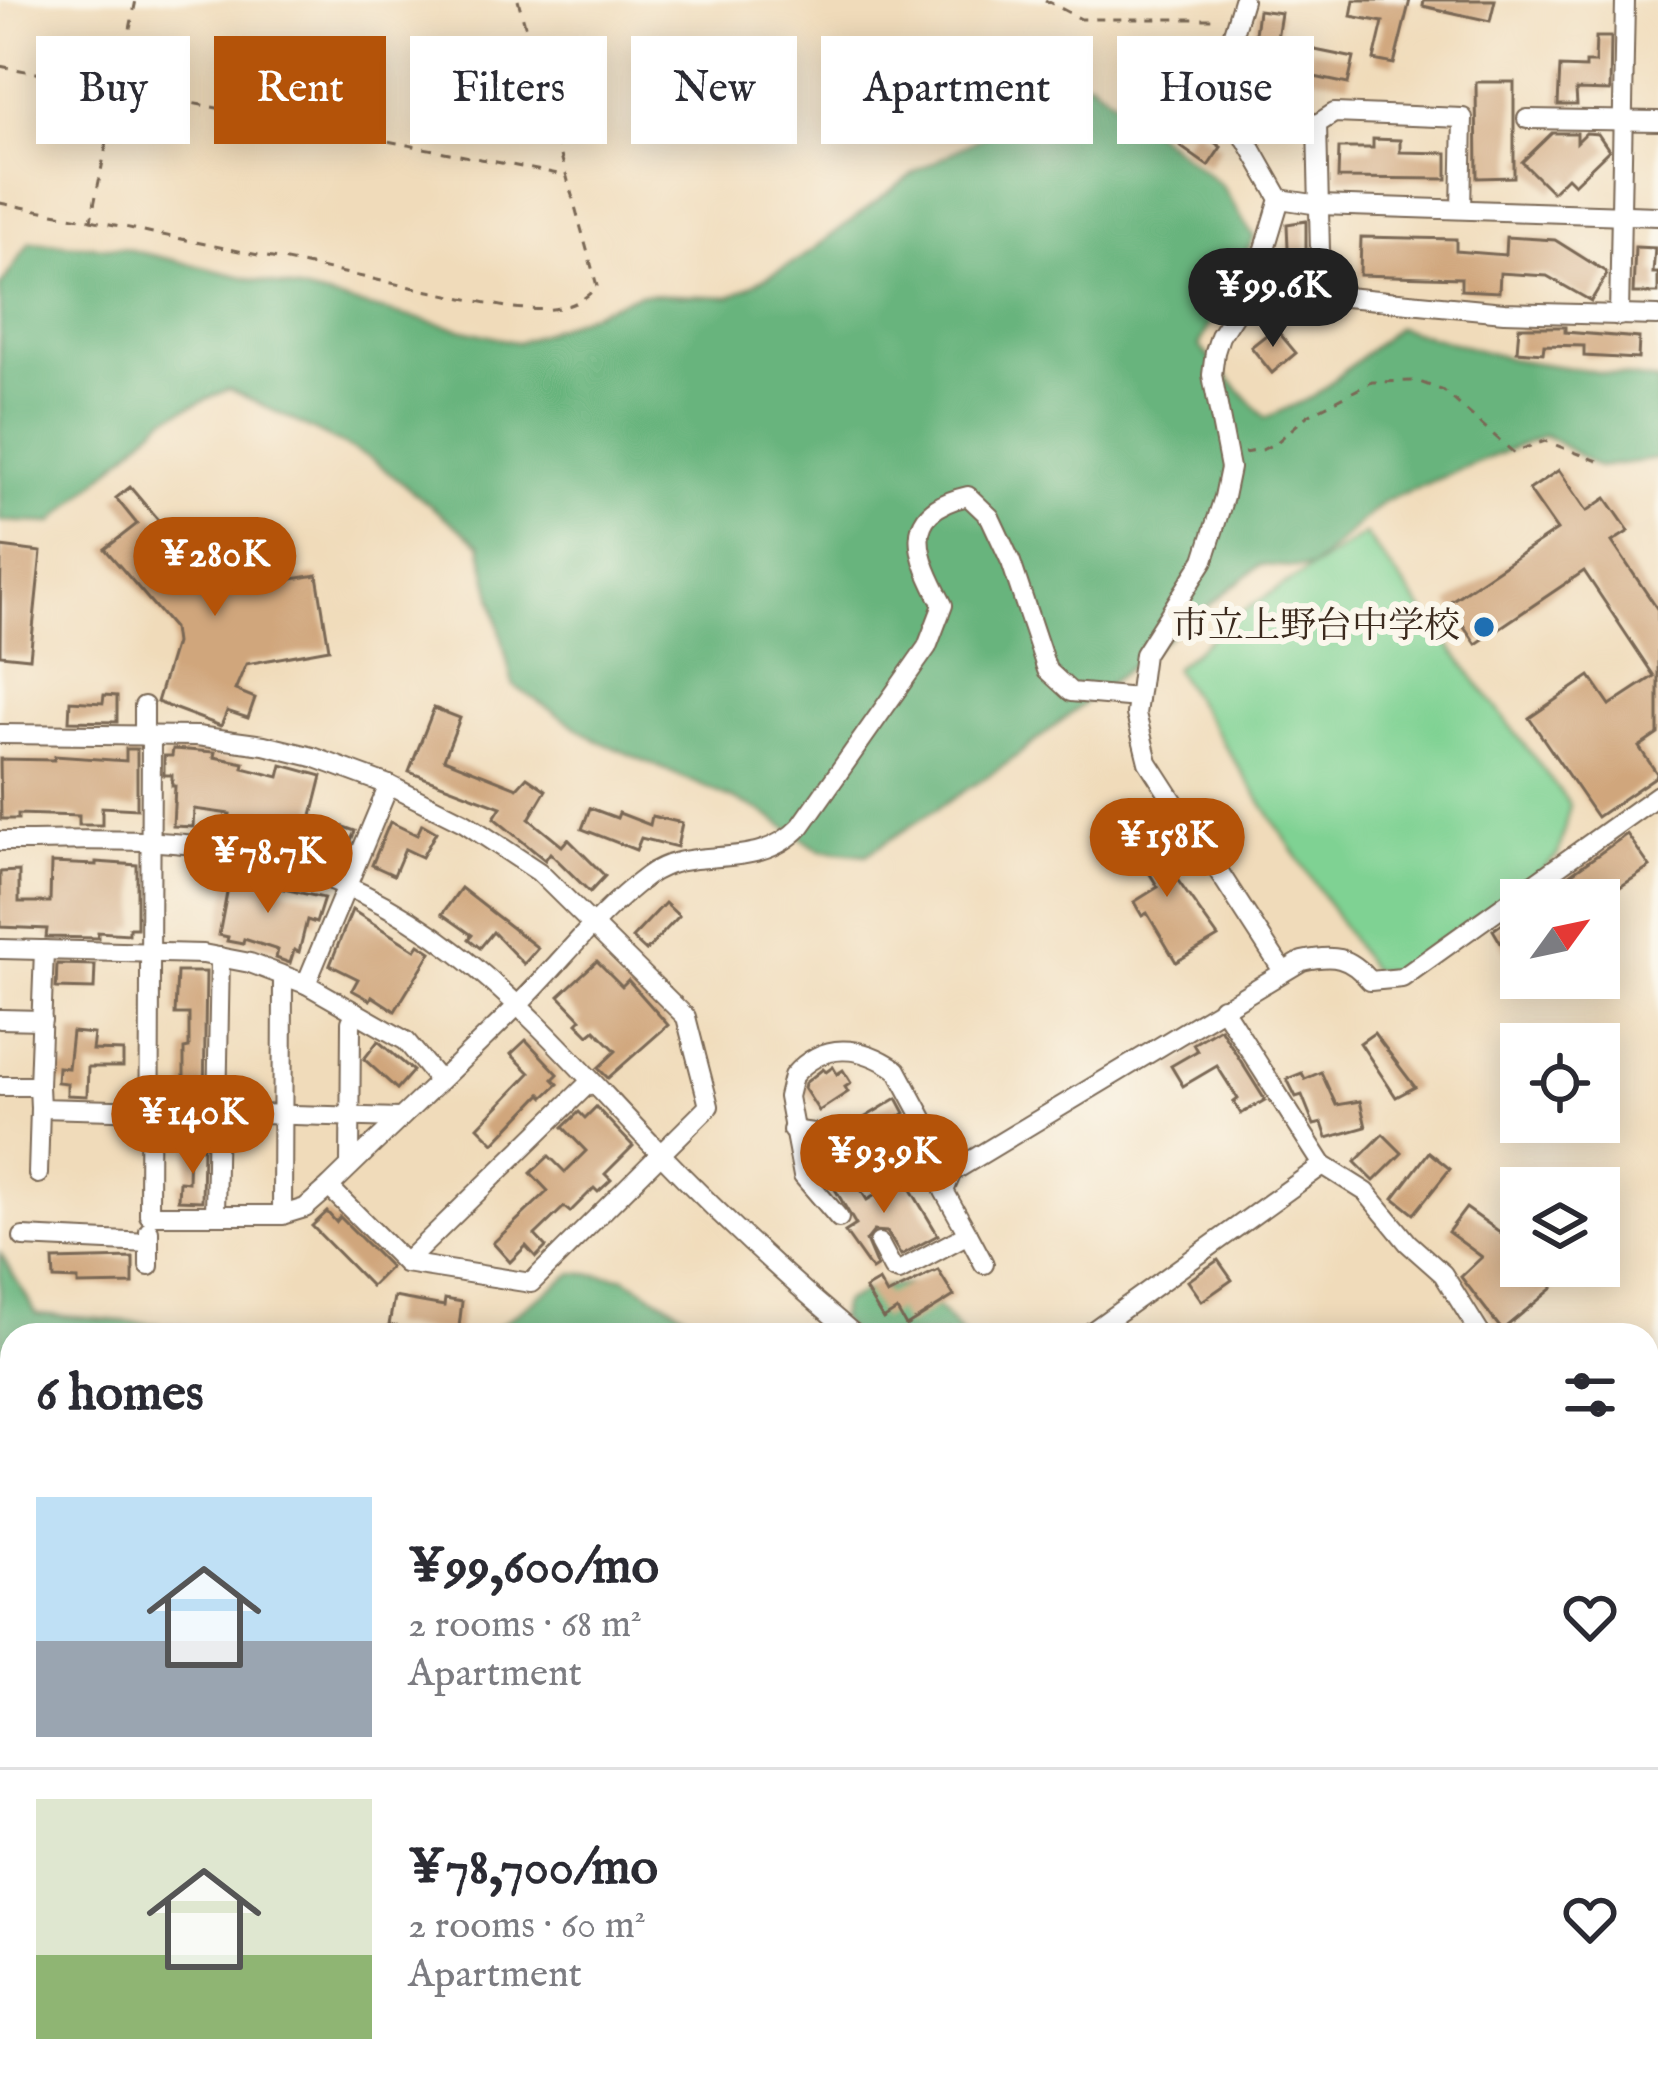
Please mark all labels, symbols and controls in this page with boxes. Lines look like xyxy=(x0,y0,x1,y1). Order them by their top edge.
chip: Buy xyxy=(36,36,190,144)
chip: Rent xyxy=(214,36,386,144)
chip: Filters xyxy=(410,36,607,144)
chip: New xyxy=(631,36,797,144)
chip: Apartment xyxy=(821,36,1093,144)
chip: House xyxy=(1117,36,1314,144)
pin: ¥99.6K xyxy=(1175,248,1371,350)
text: ¥99.6K xyxy=(1215,262,1331,311)
pin: ¥280K xyxy=(131,517,299,619)
text: ¥280K xyxy=(160,531,270,580)
place label: 市立上野台中学校 xyxy=(1172,604,1460,650)
marker: 市立上野台中学校 xyxy=(1471,614,1497,640)
pin: ¥158K xyxy=(1083,798,1251,900)
text: ¥158K xyxy=(1117,812,1217,861)
pin: ¥78.7K xyxy=(170,814,366,916)
text: ¥78.7K xyxy=(211,828,325,877)
north arrow xyxy=(1500,879,1620,999)
map controls xyxy=(1500,879,1620,1287)
button: locate xyxy=(1500,1023,1620,1143)
pin: ¥140K xyxy=(109,1075,277,1177)
text: ¥140K xyxy=(138,1089,248,1138)
pin: ¥93.9K xyxy=(786,1114,982,1216)
text: ¥93.9K xyxy=(827,1128,941,1177)
button: layers xyxy=(1500,1167,1620,1287)
icon: filters xyxy=(1557,1362,1623,1428)
text: 6 homes xyxy=(36,1363,204,1428)
text: ¥99,600/mo xyxy=(408,1536,659,1601)
icon: home xyxy=(132,1545,276,1689)
icon: heart xyxy=(1557,1584,1623,1650)
text: 2 rooms · 68 m² xyxy=(408,1601,642,1650)
text: Apartment xyxy=(408,1650,582,1699)
text: ¥78,700/mo xyxy=(408,1837,658,1902)
icon: home xyxy=(132,1847,276,1991)
icon: heart xyxy=(1557,1886,1623,1952)
text: 2 rooms · 60 m² xyxy=(408,1902,646,1951)
text: Apartment xyxy=(408,1951,582,2000)

